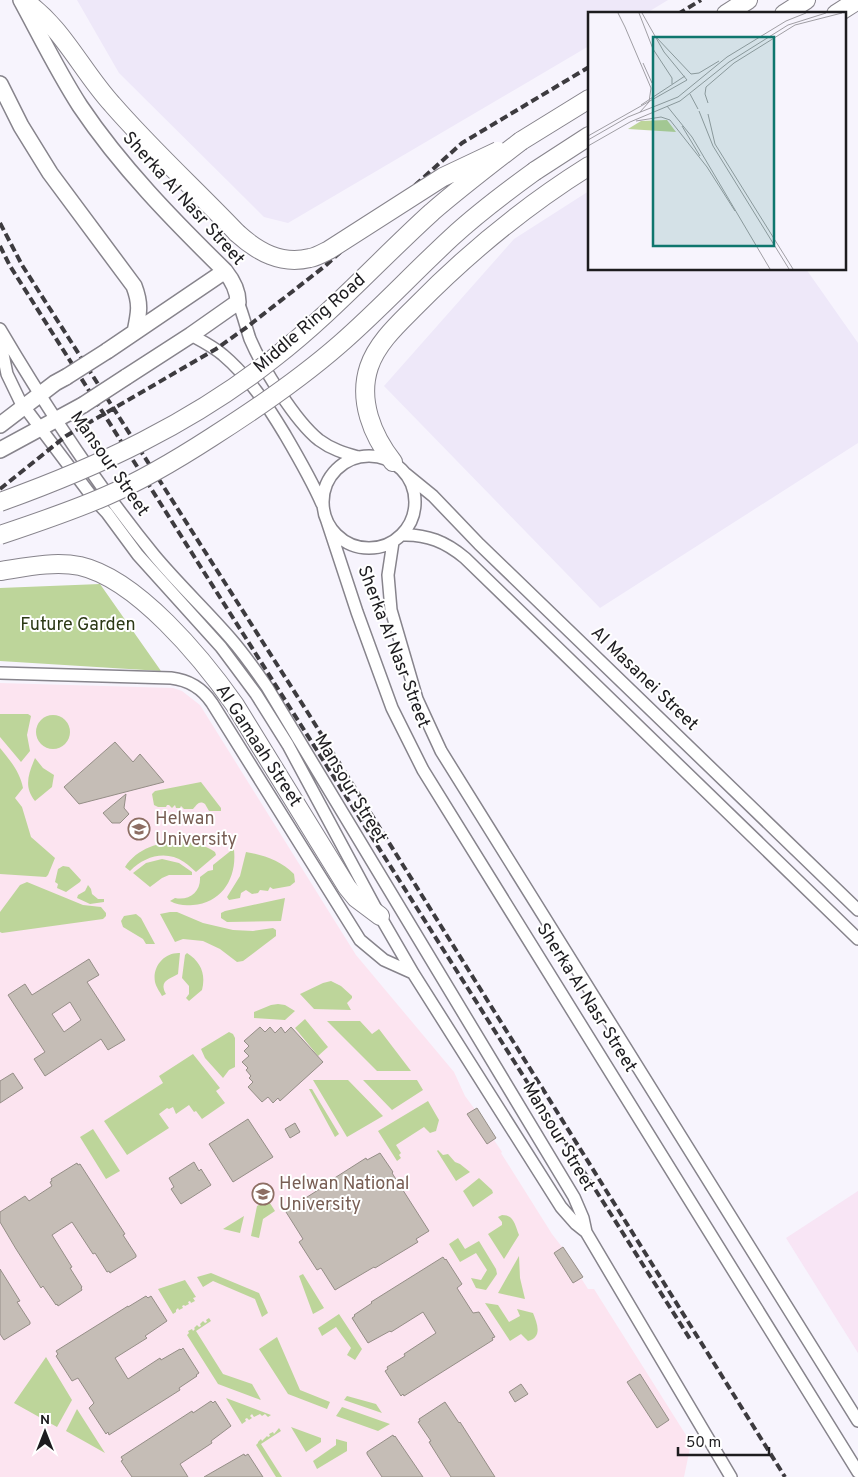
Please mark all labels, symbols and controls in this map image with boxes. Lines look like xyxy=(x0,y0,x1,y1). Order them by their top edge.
inset map xyxy=(588,12,846,270)
street label: Sherka Al Nasr Street xyxy=(117,127,249,271)
street label: Middle Ring Road xyxy=(249,269,371,379)
street label: Mansour Street xyxy=(64,407,154,521)
street label: Sherka Al Nasr Street xyxy=(351,563,435,731)
park label: Future Garden xyxy=(20,614,136,637)
street label: Al Masanei Street xyxy=(585,622,703,736)
street label: Al Gamaah Street xyxy=(210,680,306,812)
street label: Mansour Street xyxy=(308,730,392,848)
place label: Helwan University xyxy=(155,808,237,852)
school or university icon: Helwan University xyxy=(127,817,151,841)
street label: Sherka Al Nasr Street xyxy=(531,919,641,1077)
street label: Mansour Street xyxy=(516,1078,600,1196)
place label: Helwan National University xyxy=(279,1173,410,1217)
school or university icon: Helwan National University xyxy=(251,1182,275,1206)
north arrow xyxy=(20,1407,70,1457)
text: N xyxy=(40,1412,50,1429)
scale bar xyxy=(678,1424,769,1456)
text: 50 m xyxy=(686,1434,721,1453)

